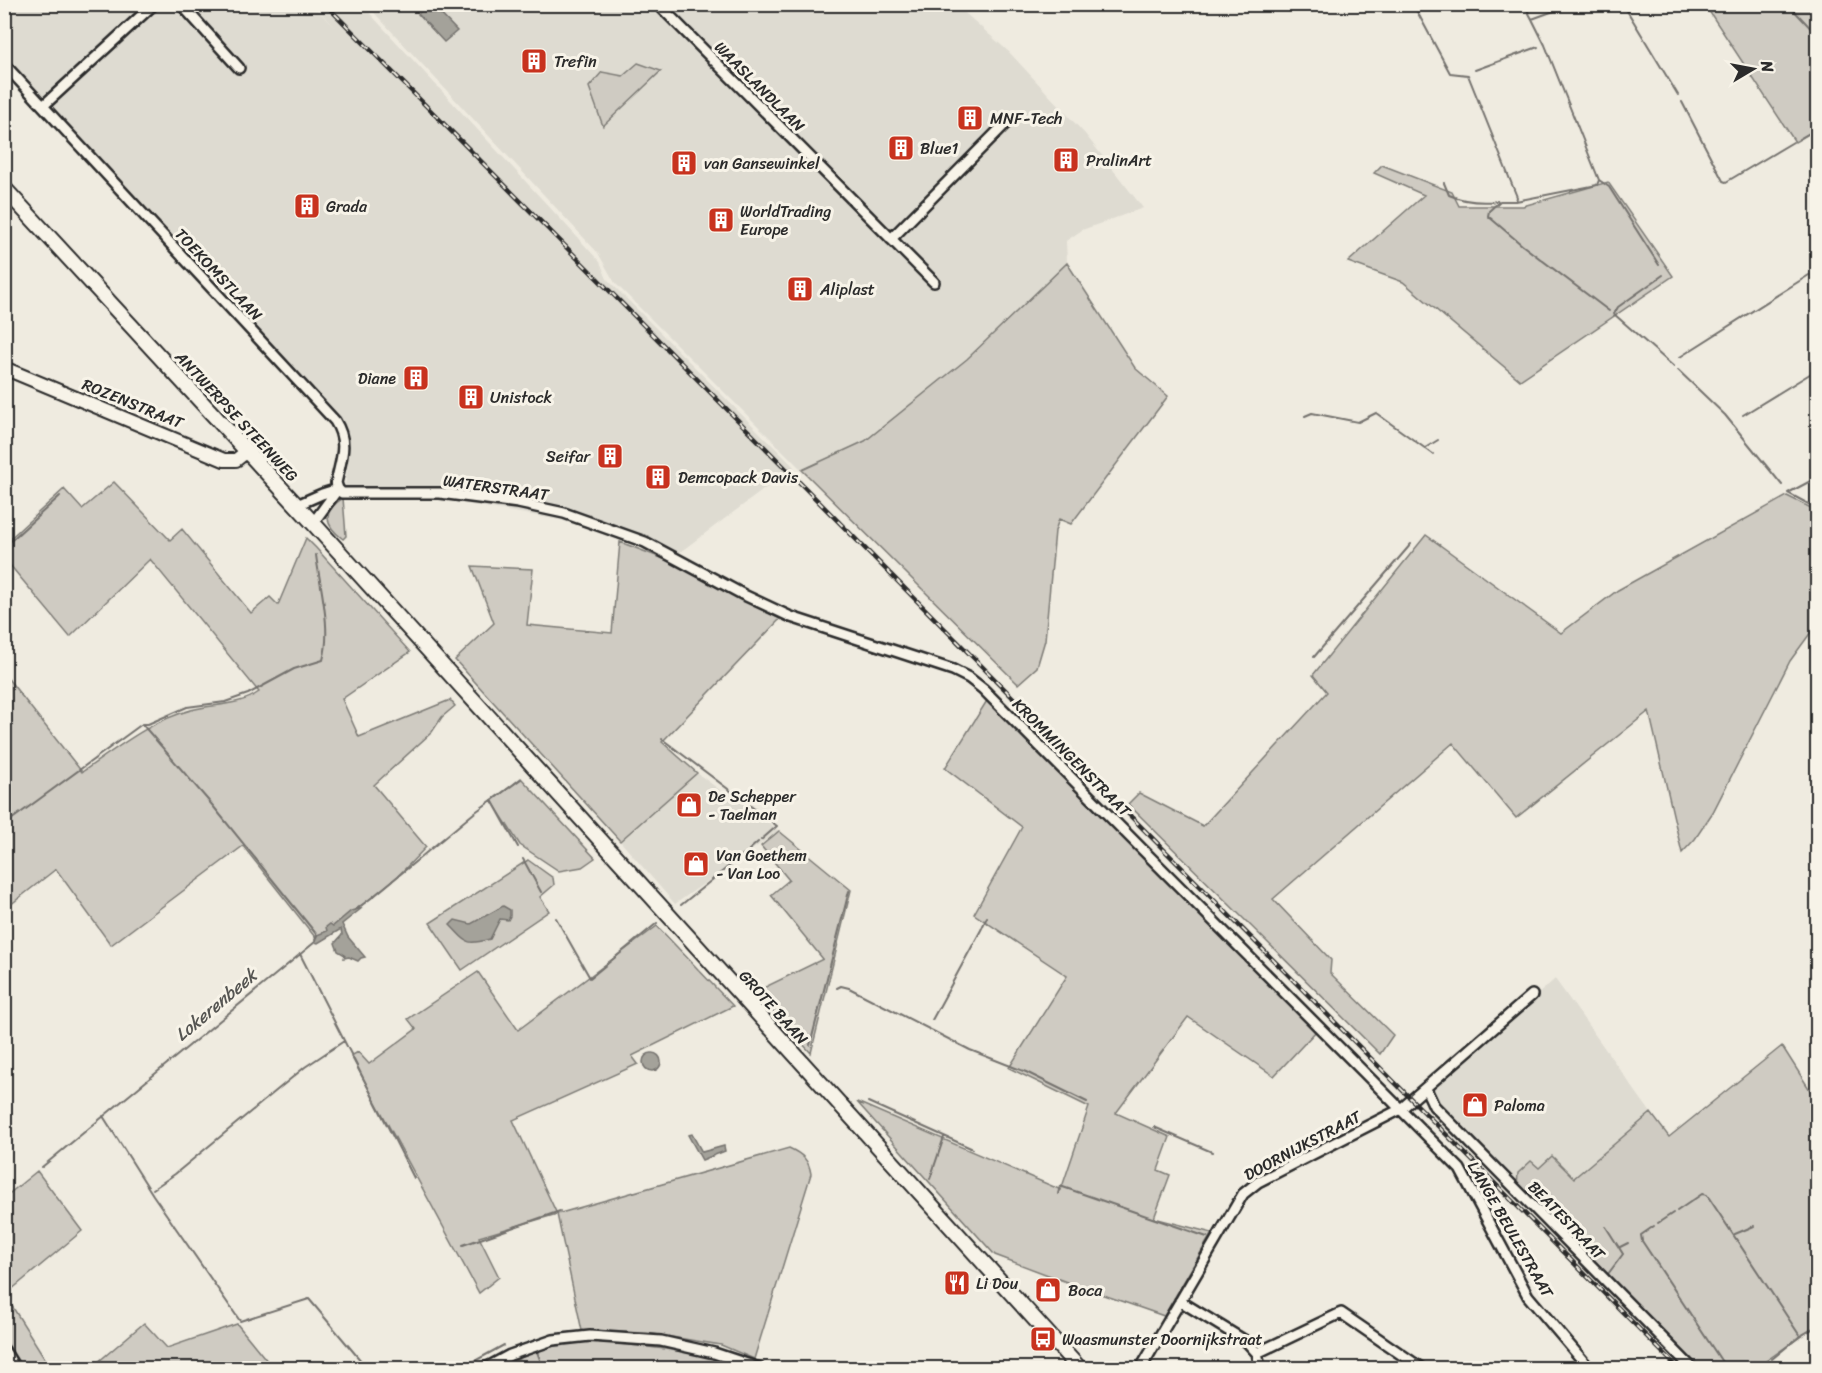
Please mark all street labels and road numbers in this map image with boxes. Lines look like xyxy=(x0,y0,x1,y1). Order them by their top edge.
street label: WAASLANDLAAN xyxy=(707,34,812,139)
street label: TOEKOMSTLAAN xyxy=(167,221,270,328)
street label: ANTWERPSE STEENWEG xyxy=(167,343,306,489)
street label: ROZENSTRAAT xyxy=(78,370,189,437)
street label: WATERSTRAAT xyxy=(441,466,552,509)
street label: KROMMINGENSTRAAT xyxy=(1005,691,1139,825)
street label: GROTE BAAN xyxy=(732,963,816,1052)
street label: DOORNIJKSTRAAT xyxy=(1238,1102,1367,1189)
street label: LANGE BEULESTRAAT xyxy=(1460,1155,1562,1304)
street label: BEATESTRAAT xyxy=(1521,1174,1613,1268)

